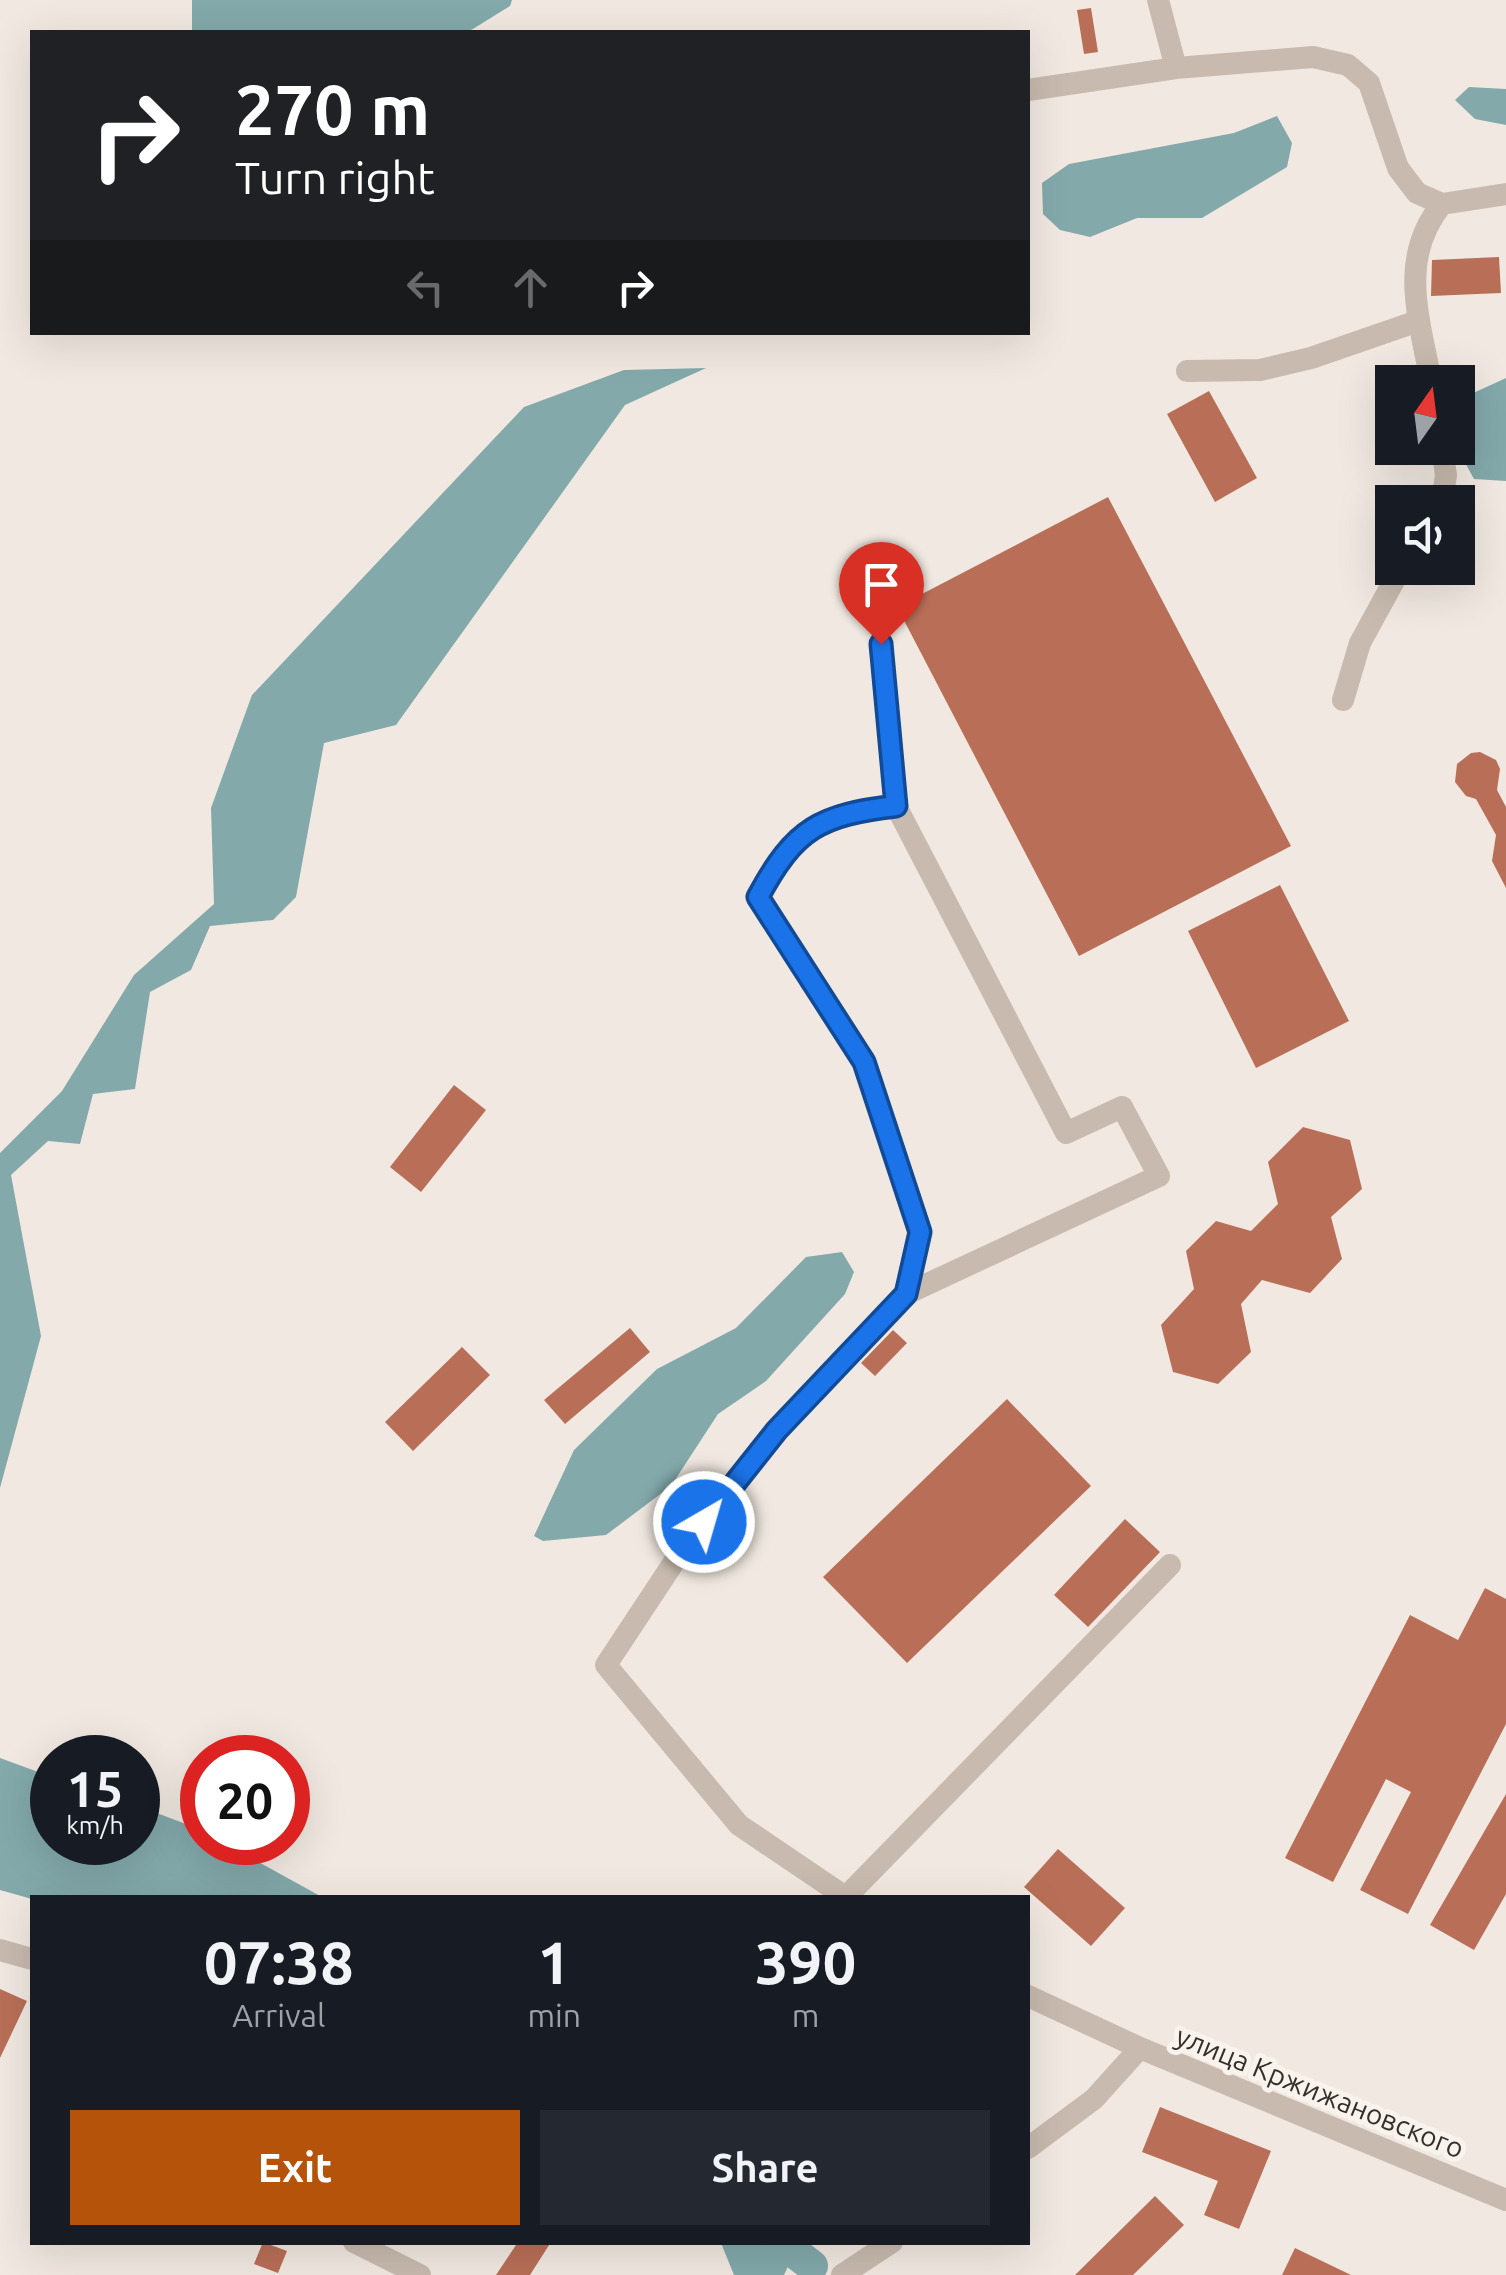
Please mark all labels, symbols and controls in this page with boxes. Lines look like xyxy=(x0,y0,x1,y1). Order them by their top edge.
icon: right xyxy=(70,70,200,200)
text: 270 m xyxy=(235,70,430,148)
text: Turn right xyxy=(235,152,435,203)
icon: left xyxy=(398,260,453,315)
icon: ahead xyxy=(503,260,558,315)
icon: right xyxy=(608,260,663,315)
north arrow xyxy=(1375,365,1475,465)
map controls xyxy=(1375,365,1475,585)
button: sound xyxy=(1375,485,1475,585)
pin xyxy=(839,542,924,645)
icon: arrive xyxy=(854,557,909,612)
position arrow xyxy=(652,1470,756,1574)
speed limit sign: 20 xyxy=(180,1735,310,1865)
text: 15 xyxy=(67,1760,123,1816)
text: km/h xyxy=(66,1811,124,1839)
text: 07:38 xyxy=(204,1928,354,1995)
text: 1 xyxy=(537,1928,571,1995)
text: 390 xyxy=(755,1928,856,1995)
text: Arrival xyxy=(232,1997,325,2033)
text: min xyxy=(527,1997,581,2033)
text: m xyxy=(792,1997,819,2033)
street label: улица Кржижановского xyxy=(1172,2020,1469,2164)
button: Exit xyxy=(70,2110,520,2225)
button: Share xyxy=(540,2110,990,2225)

